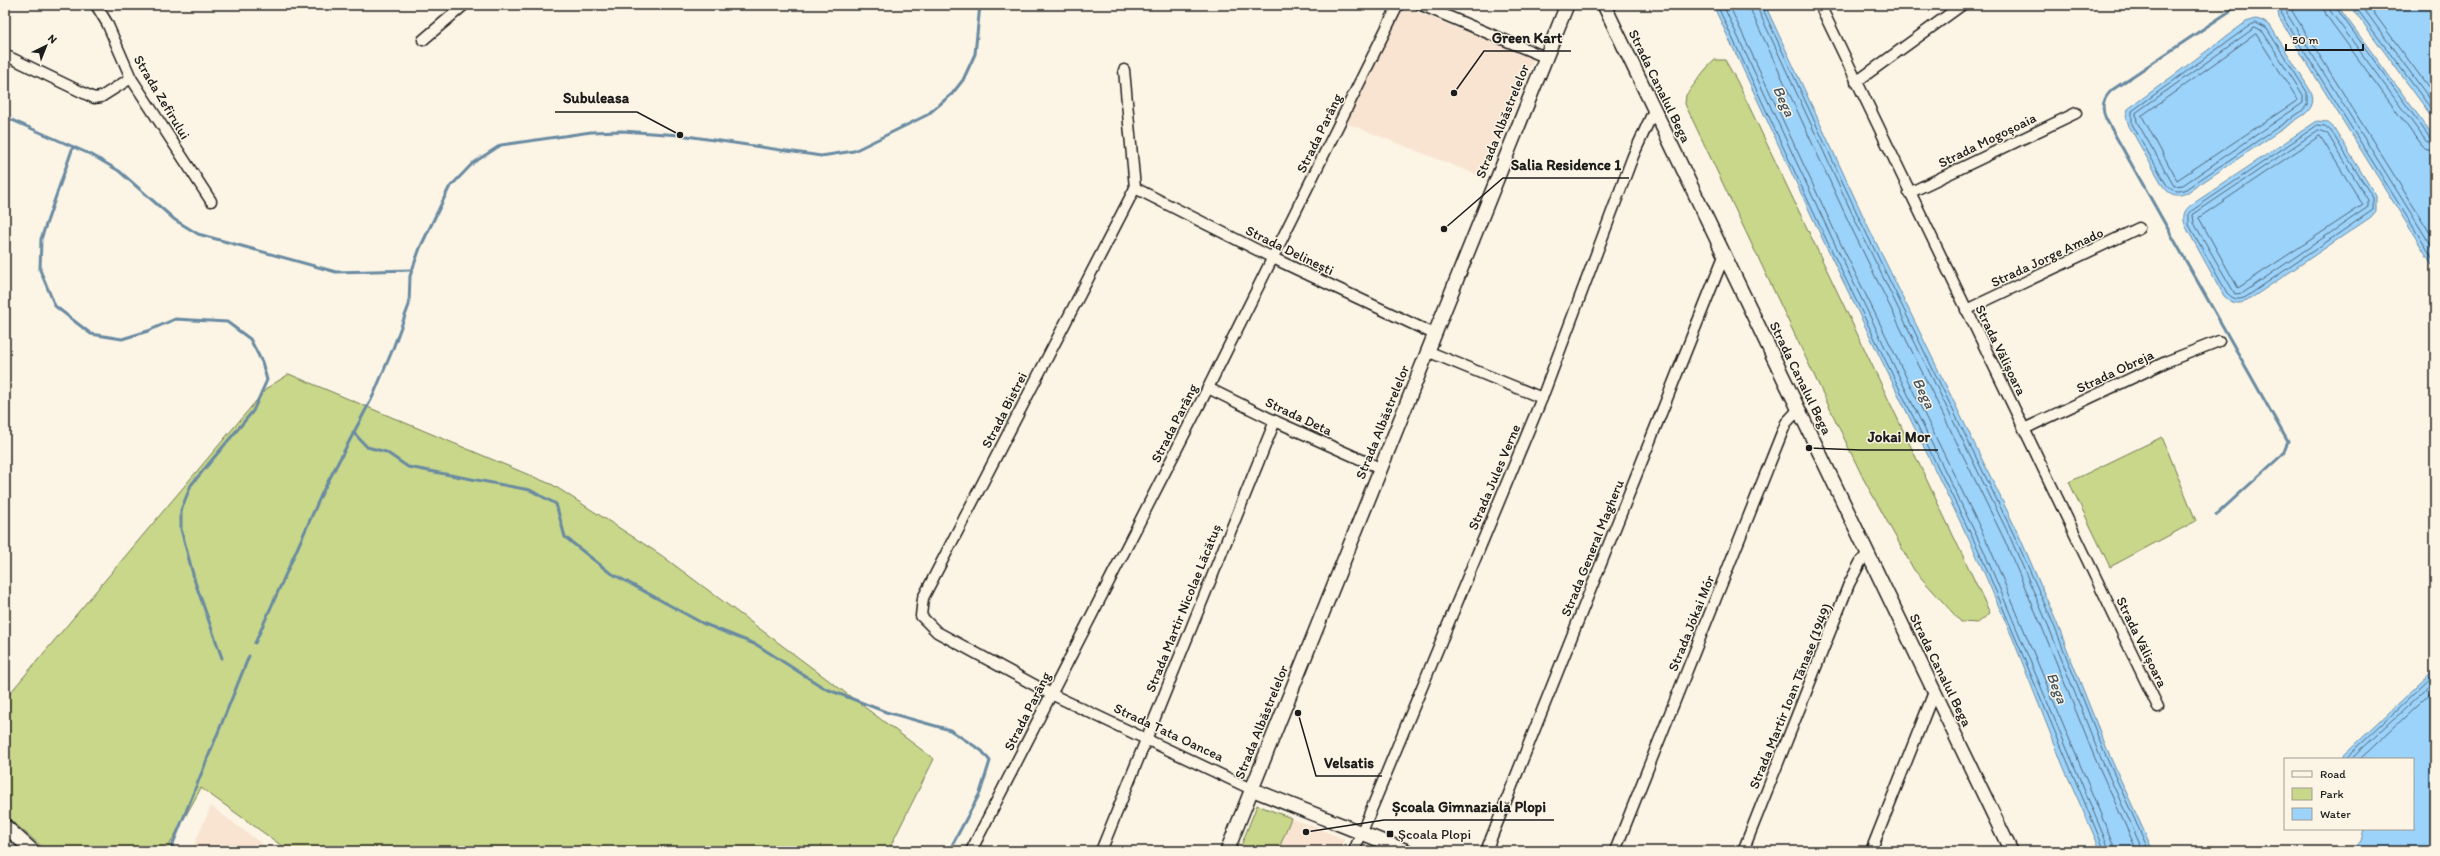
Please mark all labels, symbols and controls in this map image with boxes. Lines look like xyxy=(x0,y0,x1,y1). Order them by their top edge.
callout: Green Kart xyxy=(1484,24,1571,51)
north arrow xyxy=(26,26,66,66)
scale bar xyxy=(2286,26,2363,52)
street label: Strada Canalul Bega xyxy=(1625,27,1695,146)
text: Green Kart xyxy=(1492,29,1563,47)
text: N xyxy=(45,32,60,46)
text: 50 m xyxy=(2292,33,2318,47)
street label: Strada Zefirului xyxy=(130,52,193,143)
street label: Strada Albăstrelelor xyxy=(1472,61,1533,181)
water label: Bega xyxy=(1769,83,1799,120)
callout: Subuleasa xyxy=(555,85,637,112)
text: Subuleasa xyxy=(563,89,630,107)
street label: Strada Parâng xyxy=(1293,90,1346,176)
street label: Strada Mogoșoaia xyxy=(1935,109,2039,172)
callout: Salia Residence 1 xyxy=(1503,151,1629,178)
text: Salia Residence 1 xyxy=(1511,156,1621,174)
street label: Strada Delinești xyxy=(1243,222,1337,279)
street label: Strada Jorge Amado xyxy=(1988,224,2106,291)
street label: Strada Vălișoara xyxy=(1971,302,2030,399)
street label: Strada Canalul Bega xyxy=(1766,319,1836,438)
street label: Strada Obreja xyxy=(2074,346,2157,397)
street label: Strada Albăstrelelor xyxy=(1352,362,1413,482)
street label: Strada Bistrei xyxy=(978,369,1031,451)
water label: Bega xyxy=(1909,375,1939,412)
street label: Strada Parâng xyxy=(1147,380,1202,465)
street label: Strada Deta xyxy=(1263,394,1336,440)
street label: Strada Jules Verne xyxy=(1465,422,1524,533)
callout: Jokai Mor xyxy=(1860,423,1938,450)
text: Jokai Mor xyxy=(1867,428,1931,446)
street label: Strada General Magheru xyxy=(1557,477,1628,619)
street label: Strada Martir Nicolae Lăcătuș xyxy=(1142,522,1225,695)
street label: Strada Jókai Mór xyxy=(1664,572,1719,674)
street label: Strada Vălișoara xyxy=(2112,594,2171,691)
street label: Strada Martir Ioan Tănase (1949) xyxy=(1745,601,1836,791)
street label: Strada Canalul Bega xyxy=(1906,611,1976,730)
street label: Strada Albăstrelelor xyxy=(1231,662,1292,782)
street label: Strada Parâng xyxy=(1000,668,1055,753)
water label: Bega xyxy=(2043,670,2072,707)
street label: Strada Tata Oancea xyxy=(1111,700,1227,766)
callout: Velsatis xyxy=(1316,749,1382,776)
text: Velsatis xyxy=(1324,754,1374,772)
legend xyxy=(2284,758,2414,830)
text: Road xyxy=(2320,767,2346,781)
text: Park xyxy=(2320,787,2344,801)
callout: Școala Gimnazială Plopi xyxy=(1384,793,1554,820)
text: Școala Gimnazială Plopi xyxy=(1392,798,1546,817)
text: Water xyxy=(2320,807,2351,821)
place label: Școala Plopi xyxy=(1398,826,1471,843)
marker: Școala Plopi xyxy=(1385,829,1395,839)

